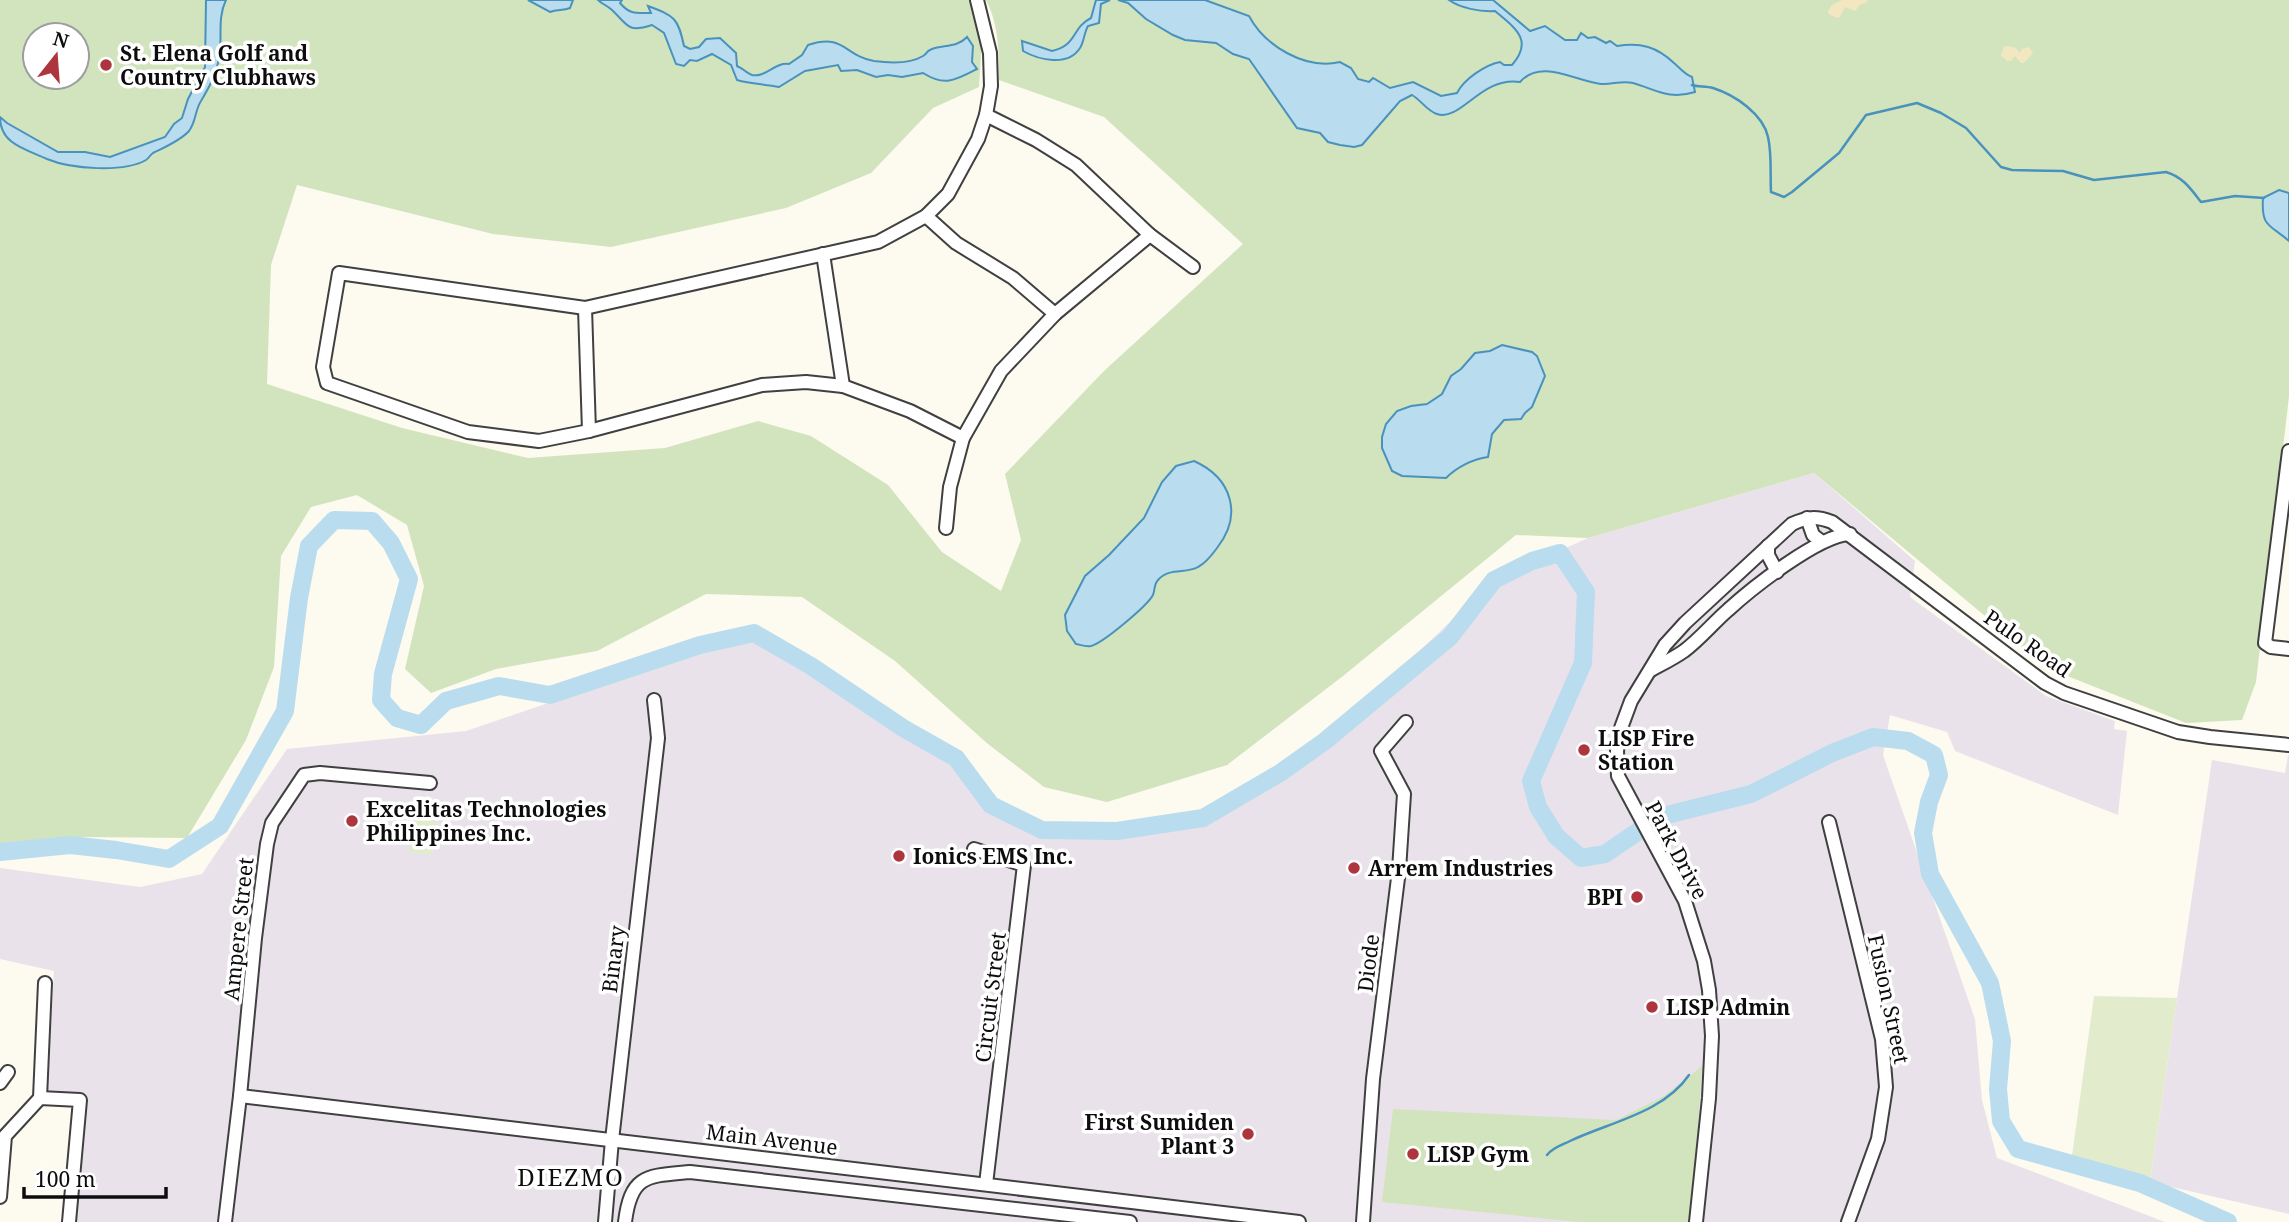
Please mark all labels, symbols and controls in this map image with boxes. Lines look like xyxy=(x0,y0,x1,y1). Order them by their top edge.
north arrow xyxy=(21,21,91,91)
text: N xyxy=(50,25,72,54)
place label: St. Elena Golf and Country Clubhaws xyxy=(120,39,316,91)
marker: St. Elena Golf and Country Clubhaws xyxy=(98,57,114,73)
street label: Pulo Road xyxy=(1979,603,2077,683)
place label: LISP Fire Station xyxy=(1598,724,1695,776)
marker: LISP Fire Station xyxy=(1576,742,1592,758)
place label: Excelitas Technologies Philippines Inc. xyxy=(366,795,606,847)
street label: Park Drive xyxy=(1639,796,1715,904)
marker: Excelitas Technologies Philippines Inc. xyxy=(344,813,360,829)
place label: Ionics EMS Inc. xyxy=(913,842,1073,870)
marker: Ionics EMS Inc. xyxy=(891,848,907,864)
place label: Arrem Industries xyxy=(1368,854,1553,882)
street label: Ampere Street xyxy=(217,856,259,1002)
marker: Arrem Industries xyxy=(1346,860,1362,876)
place label: BPI xyxy=(1587,883,1623,911)
marker: BPI xyxy=(1629,889,1645,905)
street label: Binary xyxy=(595,924,631,994)
street label: Circuit Street xyxy=(968,930,1012,1064)
street label: Diode xyxy=(1351,932,1385,994)
street label: Fusion Street xyxy=(1862,932,1916,1066)
place label: LISP Admin xyxy=(1666,993,1790,1021)
marker: LISP Admin xyxy=(1644,999,1660,1015)
place label: First Sumiden Plant 3 xyxy=(1085,1108,1234,1160)
street label: Main Avenue xyxy=(705,1117,839,1161)
marker: First Sumiden Plant 3 xyxy=(1240,1126,1256,1142)
place label: LISP Gym xyxy=(1427,1140,1530,1168)
marker: LISP Gym xyxy=(1405,1146,1421,1162)
scale bar xyxy=(24,1156,166,1200)
district label: DIEZMO xyxy=(517,1160,625,1193)
text: 100 m xyxy=(35,1165,96,1193)

